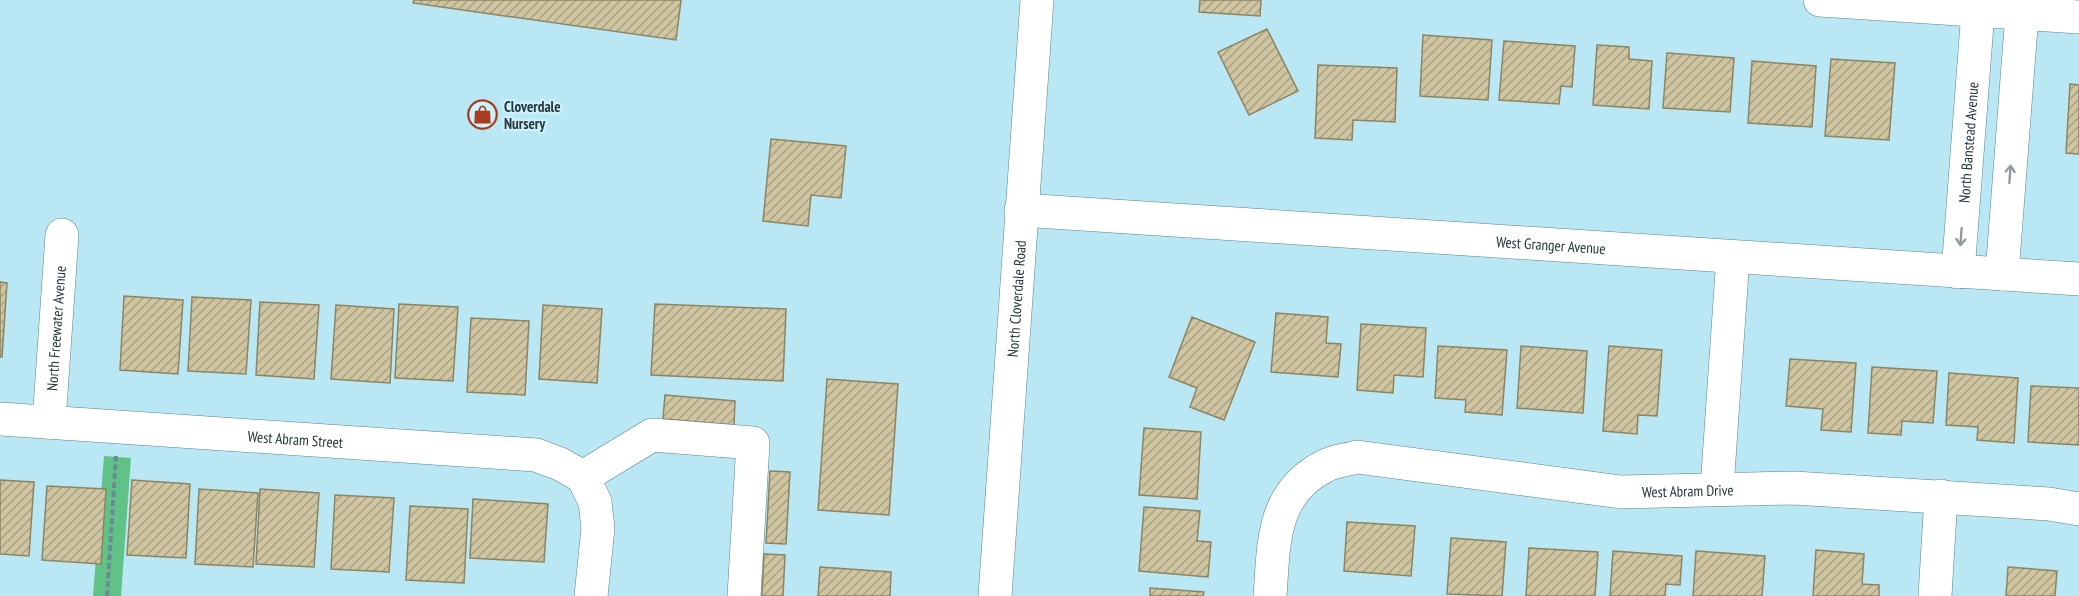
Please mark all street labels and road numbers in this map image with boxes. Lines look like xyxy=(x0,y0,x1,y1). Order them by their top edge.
street label: North Banstead Avenue xyxy=(1954,81,1982,204)
street label: West Granger Avenue xyxy=(1495,232,1606,258)
street label: North Cloverdale Road xyxy=(1002,240,1030,358)
street label: North Freewater Avenue xyxy=(42,265,69,391)
street label: West Abram Street xyxy=(247,426,344,452)
street label: West Abram Drive xyxy=(1642,480,1734,501)

